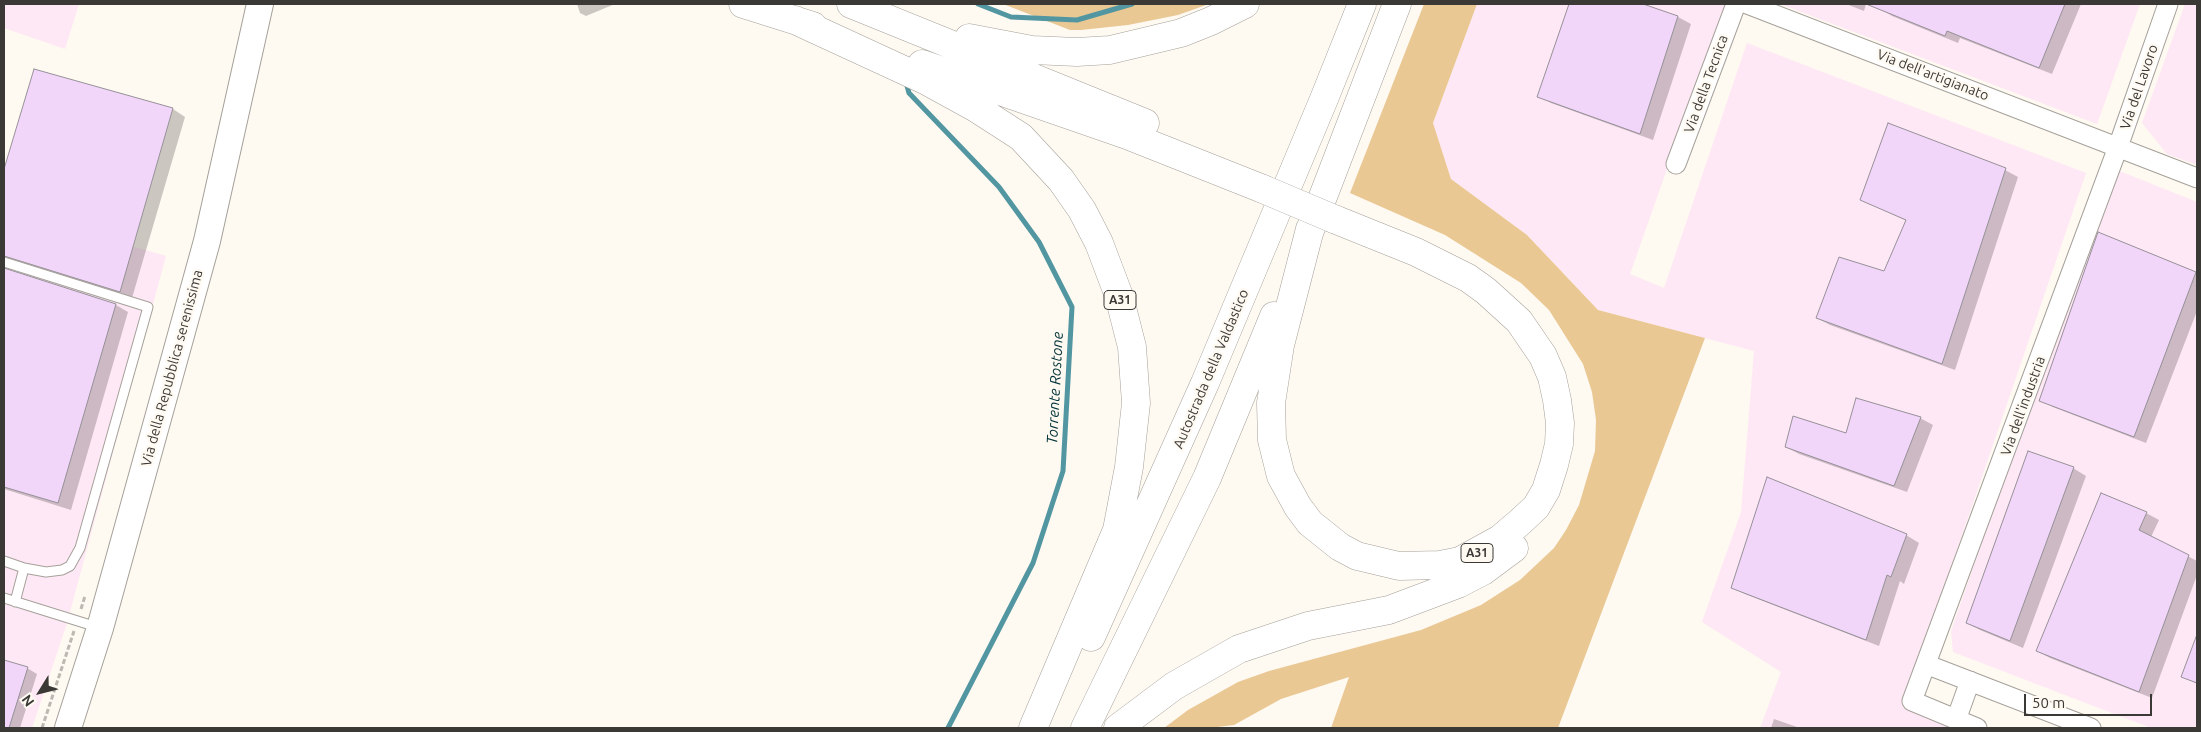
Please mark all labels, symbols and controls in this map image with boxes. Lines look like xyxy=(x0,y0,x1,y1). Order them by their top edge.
street label: Via della Tecnica xyxy=(1680,33,1732,135)
street label: Via del Lavoro xyxy=(2117,42,2161,132)
street label: Via dell'artigianato xyxy=(1875,46,1991,104)
street label: Via della Repubblica serenissima xyxy=(138,268,206,468)
street label: Autostrada della Valdastico xyxy=(1170,287,1252,451)
road number: A31 xyxy=(1104,290,1136,310)
water label: Torrente Rostone xyxy=(1043,331,1067,445)
street label: Via dell'industria xyxy=(1997,354,2049,458)
road number: A31 xyxy=(1461,544,1493,562)
north arrow xyxy=(15,667,65,717)
scale bar xyxy=(2026,684,2154,716)
text: N xyxy=(18,692,37,710)
text: 50 m xyxy=(2032,694,2065,711)

